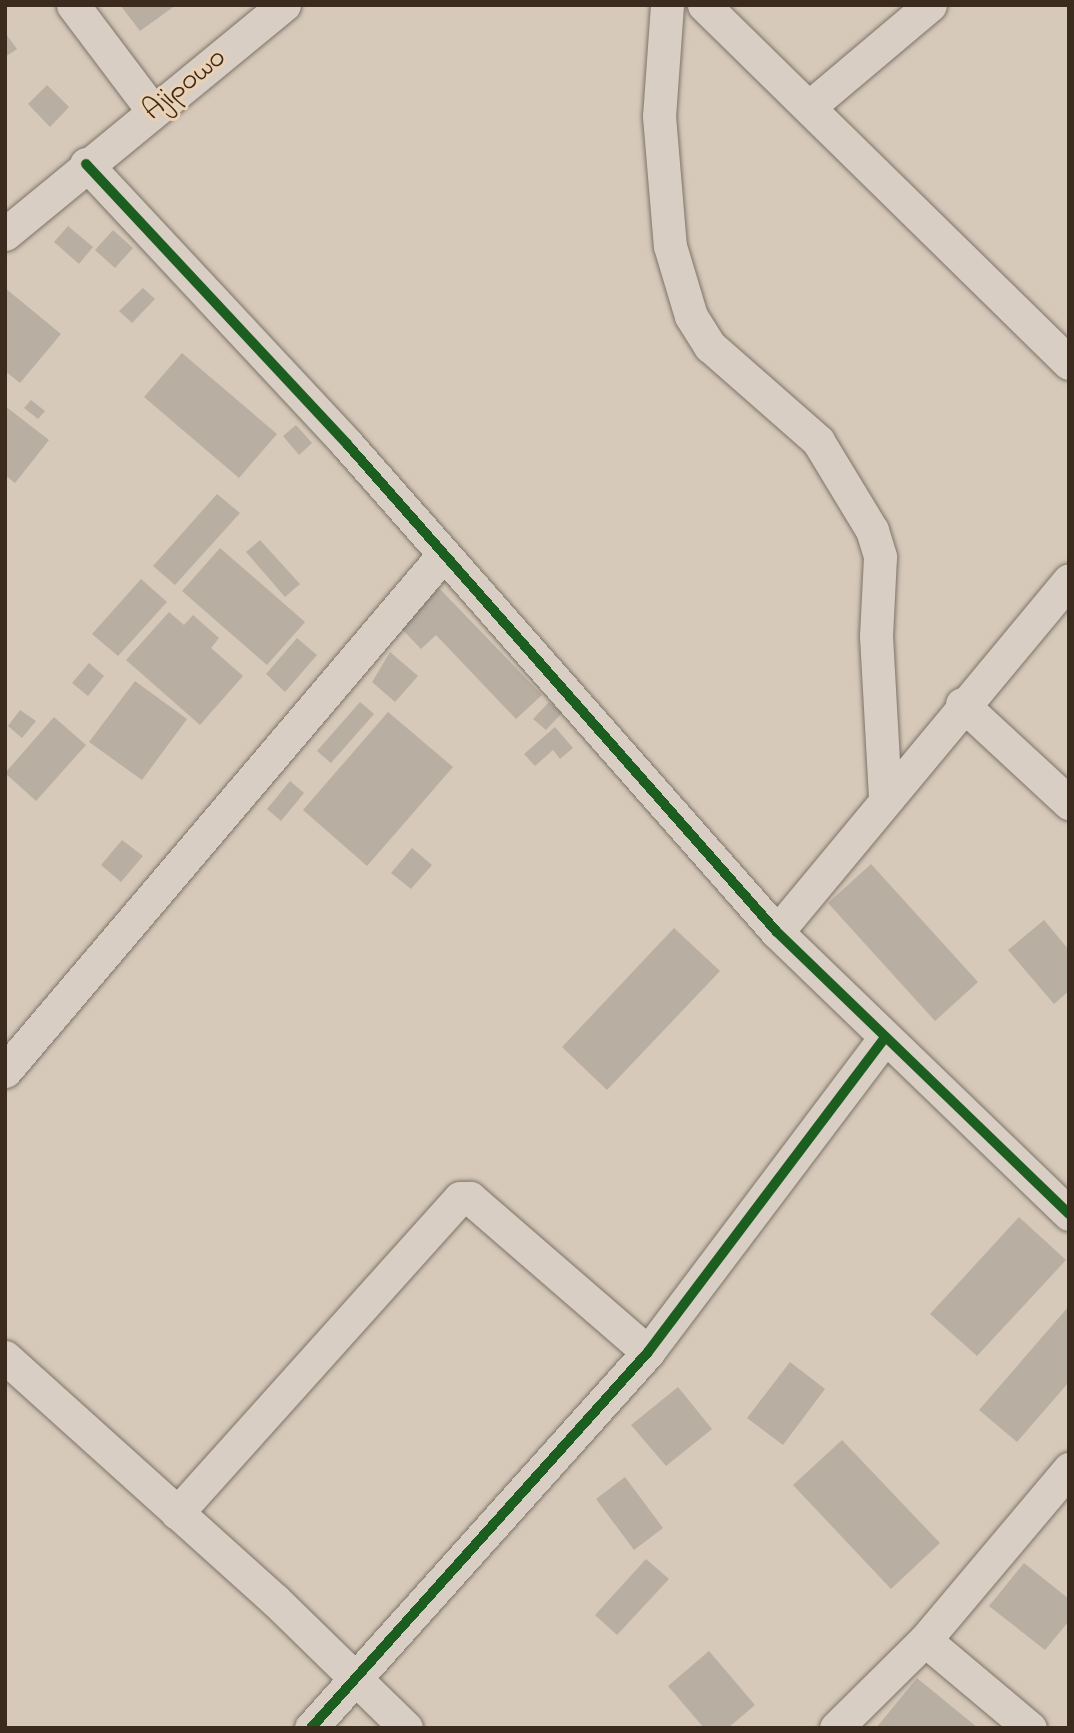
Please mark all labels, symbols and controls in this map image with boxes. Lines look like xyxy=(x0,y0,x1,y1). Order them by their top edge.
street label: Ajipowo xyxy=(136,41,234,129)

